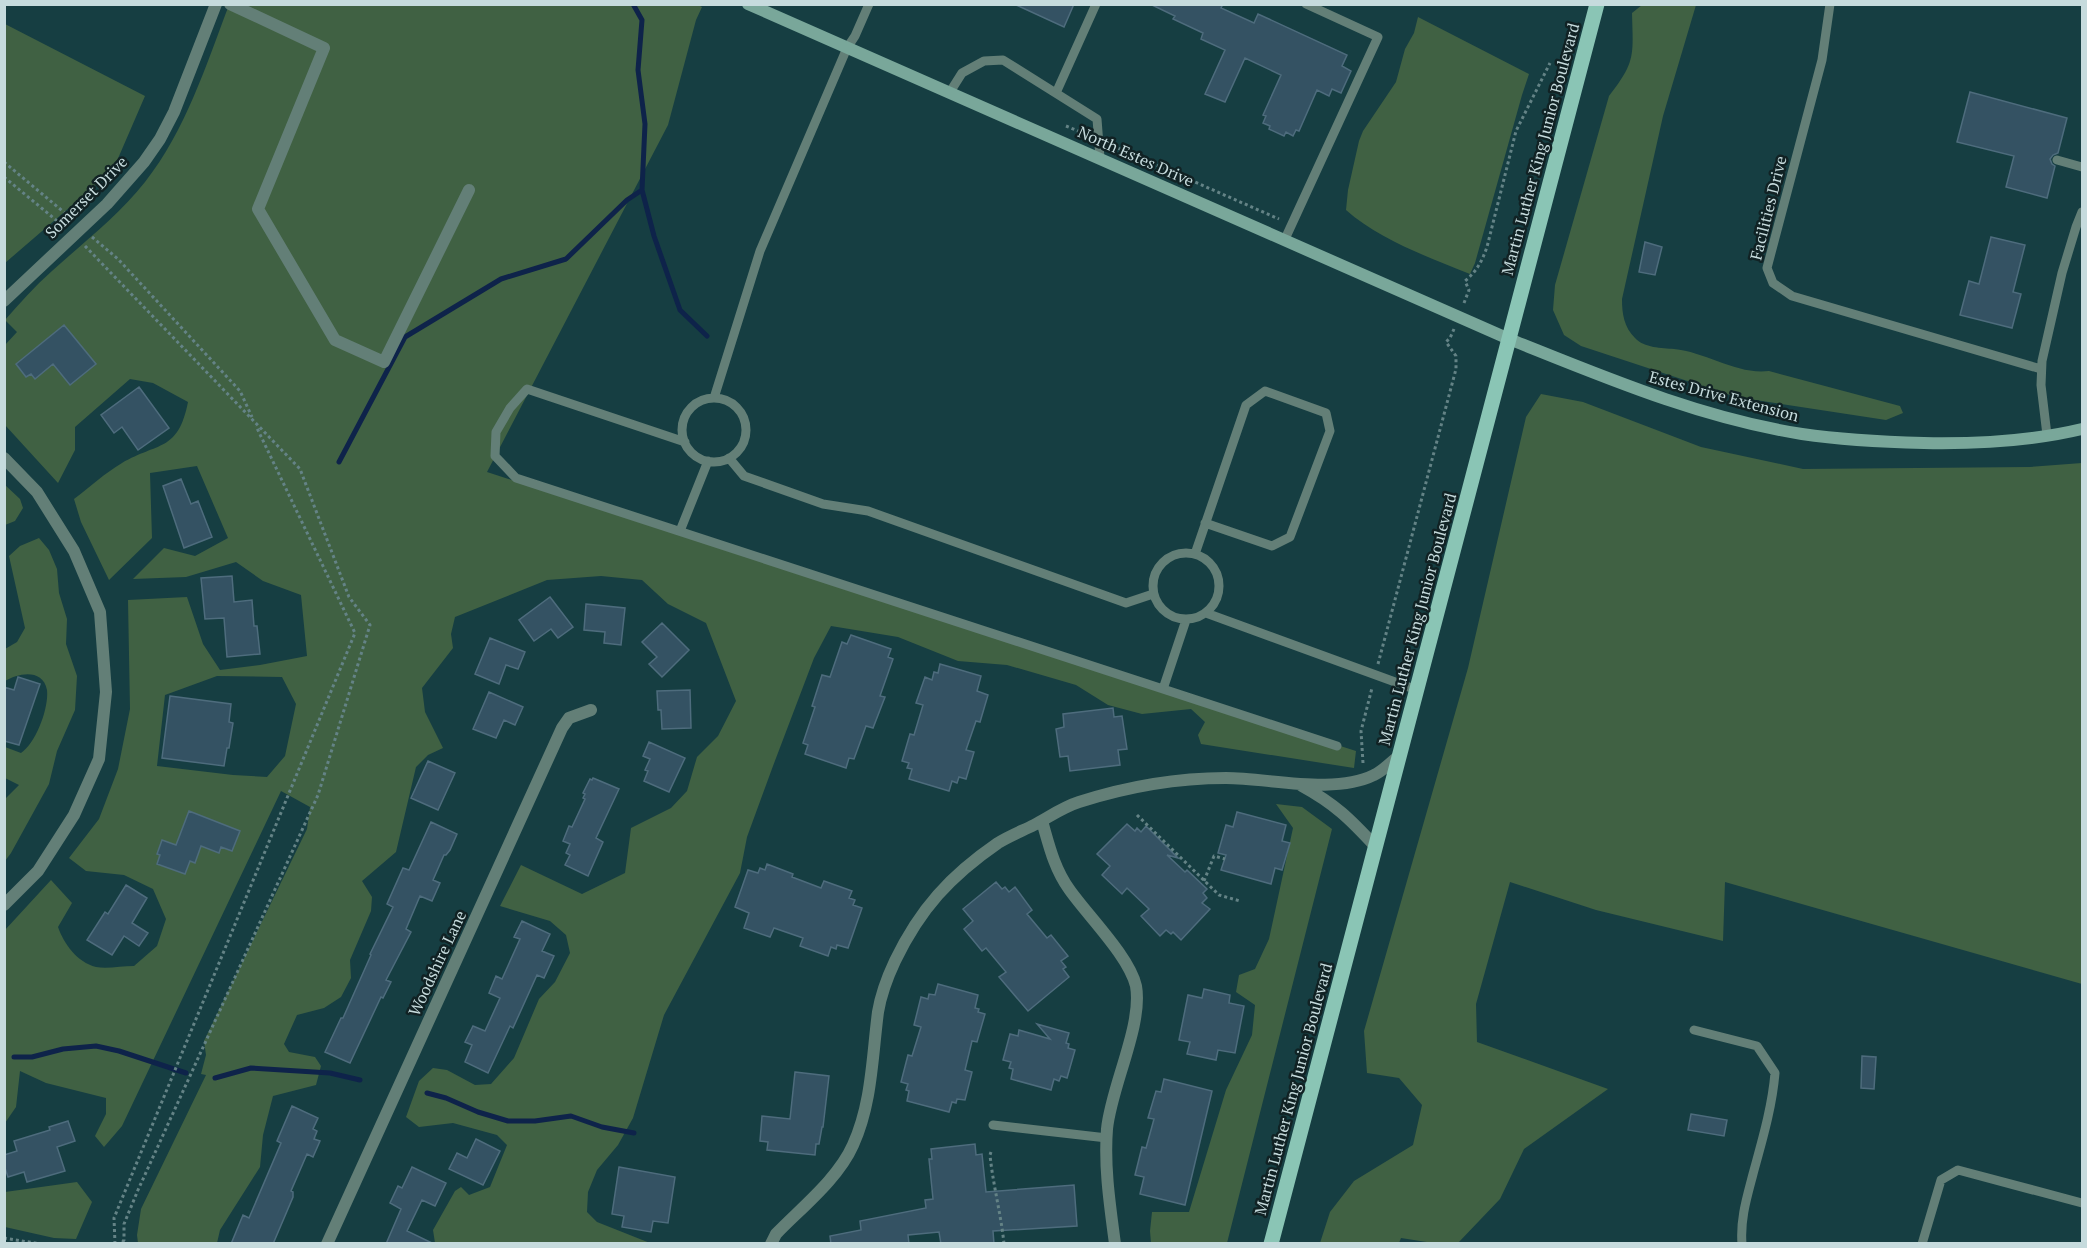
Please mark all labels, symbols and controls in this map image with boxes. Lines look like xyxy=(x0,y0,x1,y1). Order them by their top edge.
street label: Martin Luther King Junior Boulevard xyxy=(1496,20,1584,277)
street label: North Estes Drive xyxy=(1074,121,1198,191)
street label: Somerset Drive xyxy=(40,151,132,243)
street label: Facilities Drive xyxy=(1744,154,1792,262)
street label: Estes Drive Extension xyxy=(1647,365,1802,427)
street label: Martin Luther King Junior Boulevard xyxy=(1373,490,1461,747)
street label: Woodshire Lane xyxy=(403,907,471,1019)
street label: Martin Luther King Junior Boulevard xyxy=(1249,960,1337,1217)

